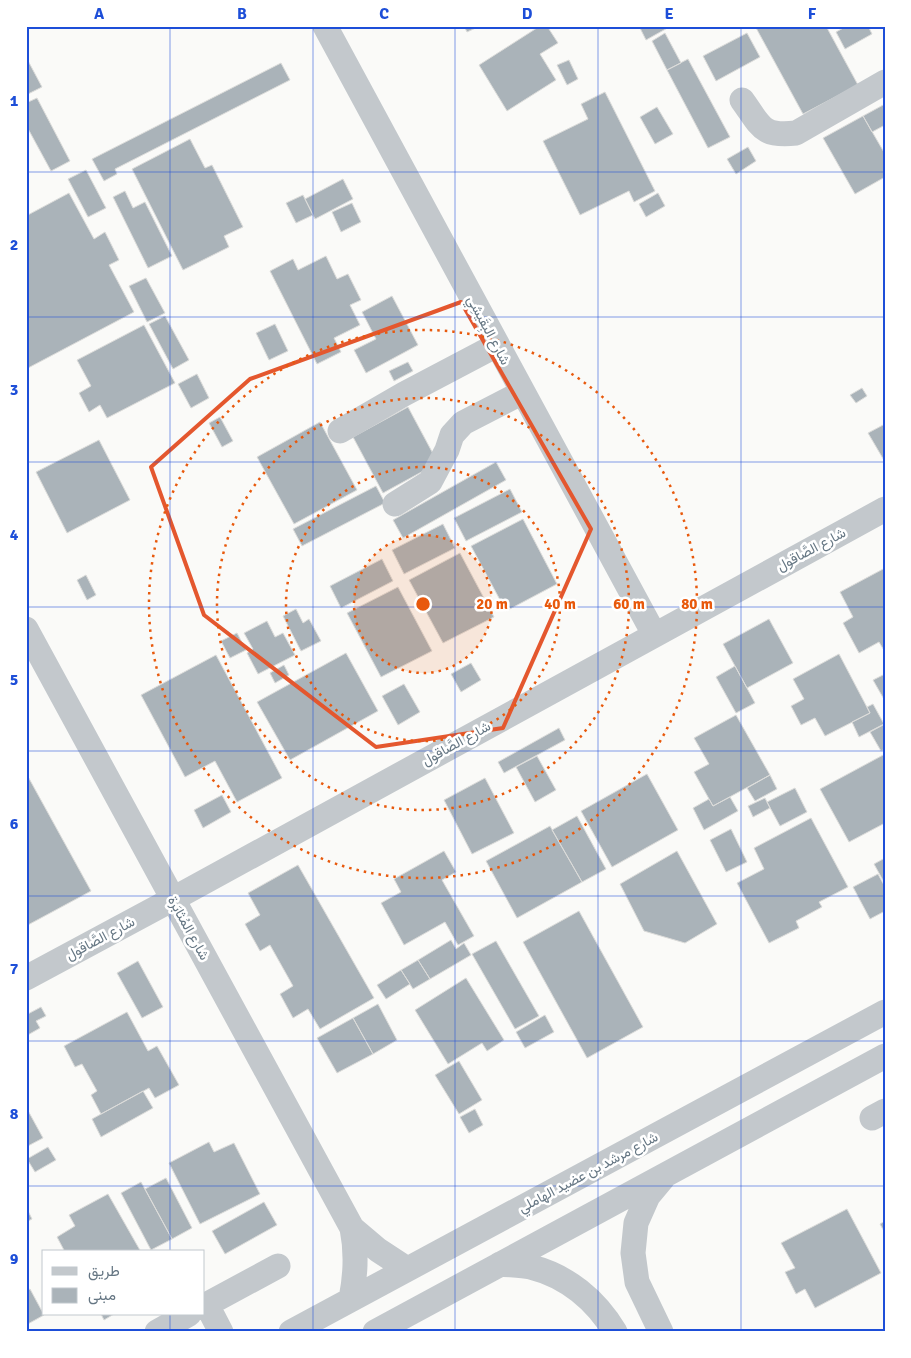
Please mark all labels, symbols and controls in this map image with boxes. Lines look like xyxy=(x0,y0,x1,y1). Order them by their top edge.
text: A xyxy=(94,4,105,24)
text: B xyxy=(237,4,247,24)
text: C xyxy=(379,4,389,24)
text: D xyxy=(522,4,533,24)
text: E xyxy=(664,4,674,24)
text: F xyxy=(808,4,817,24)
text: 1 xyxy=(10,91,19,111)
text: 2 xyxy=(10,235,18,255)
street label: شارع البِقَيشِي xyxy=(460,293,514,369)
text: 3 xyxy=(10,380,18,400)
street label: شارع الصَّاقول xyxy=(774,524,850,577)
text: 4 xyxy=(10,525,19,545)
centre of rings xyxy=(414,595,432,613)
text: 20 m xyxy=(476,595,508,613)
text: 40 m xyxy=(544,595,576,613)
text: 60 m xyxy=(613,595,645,613)
text: 80 m xyxy=(681,595,713,613)
text: 5 xyxy=(10,670,18,690)
street label: شارع الصَّاقول xyxy=(419,718,494,771)
text: 6 xyxy=(10,814,19,834)
street label: شارع المُثابَرة xyxy=(162,893,213,964)
street label: شارع الصَّاقول xyxy=(63,913,139,966)
text: 7 xyxy=(10,959,19,979)
text: 8 xyxy=(10,1104,19,1124)
street label: شارع مرشد بن عضيد الهاملي xyxy=(515,1128,662,1219)
text: 9 xyxy=(10,1249,19,1269)
legend xyxy=(42,1250,205,1316)
text: طريق xyxy=(88,1262,120,1281)
text: مبنى xyxy=(88,1286,116,1305)

